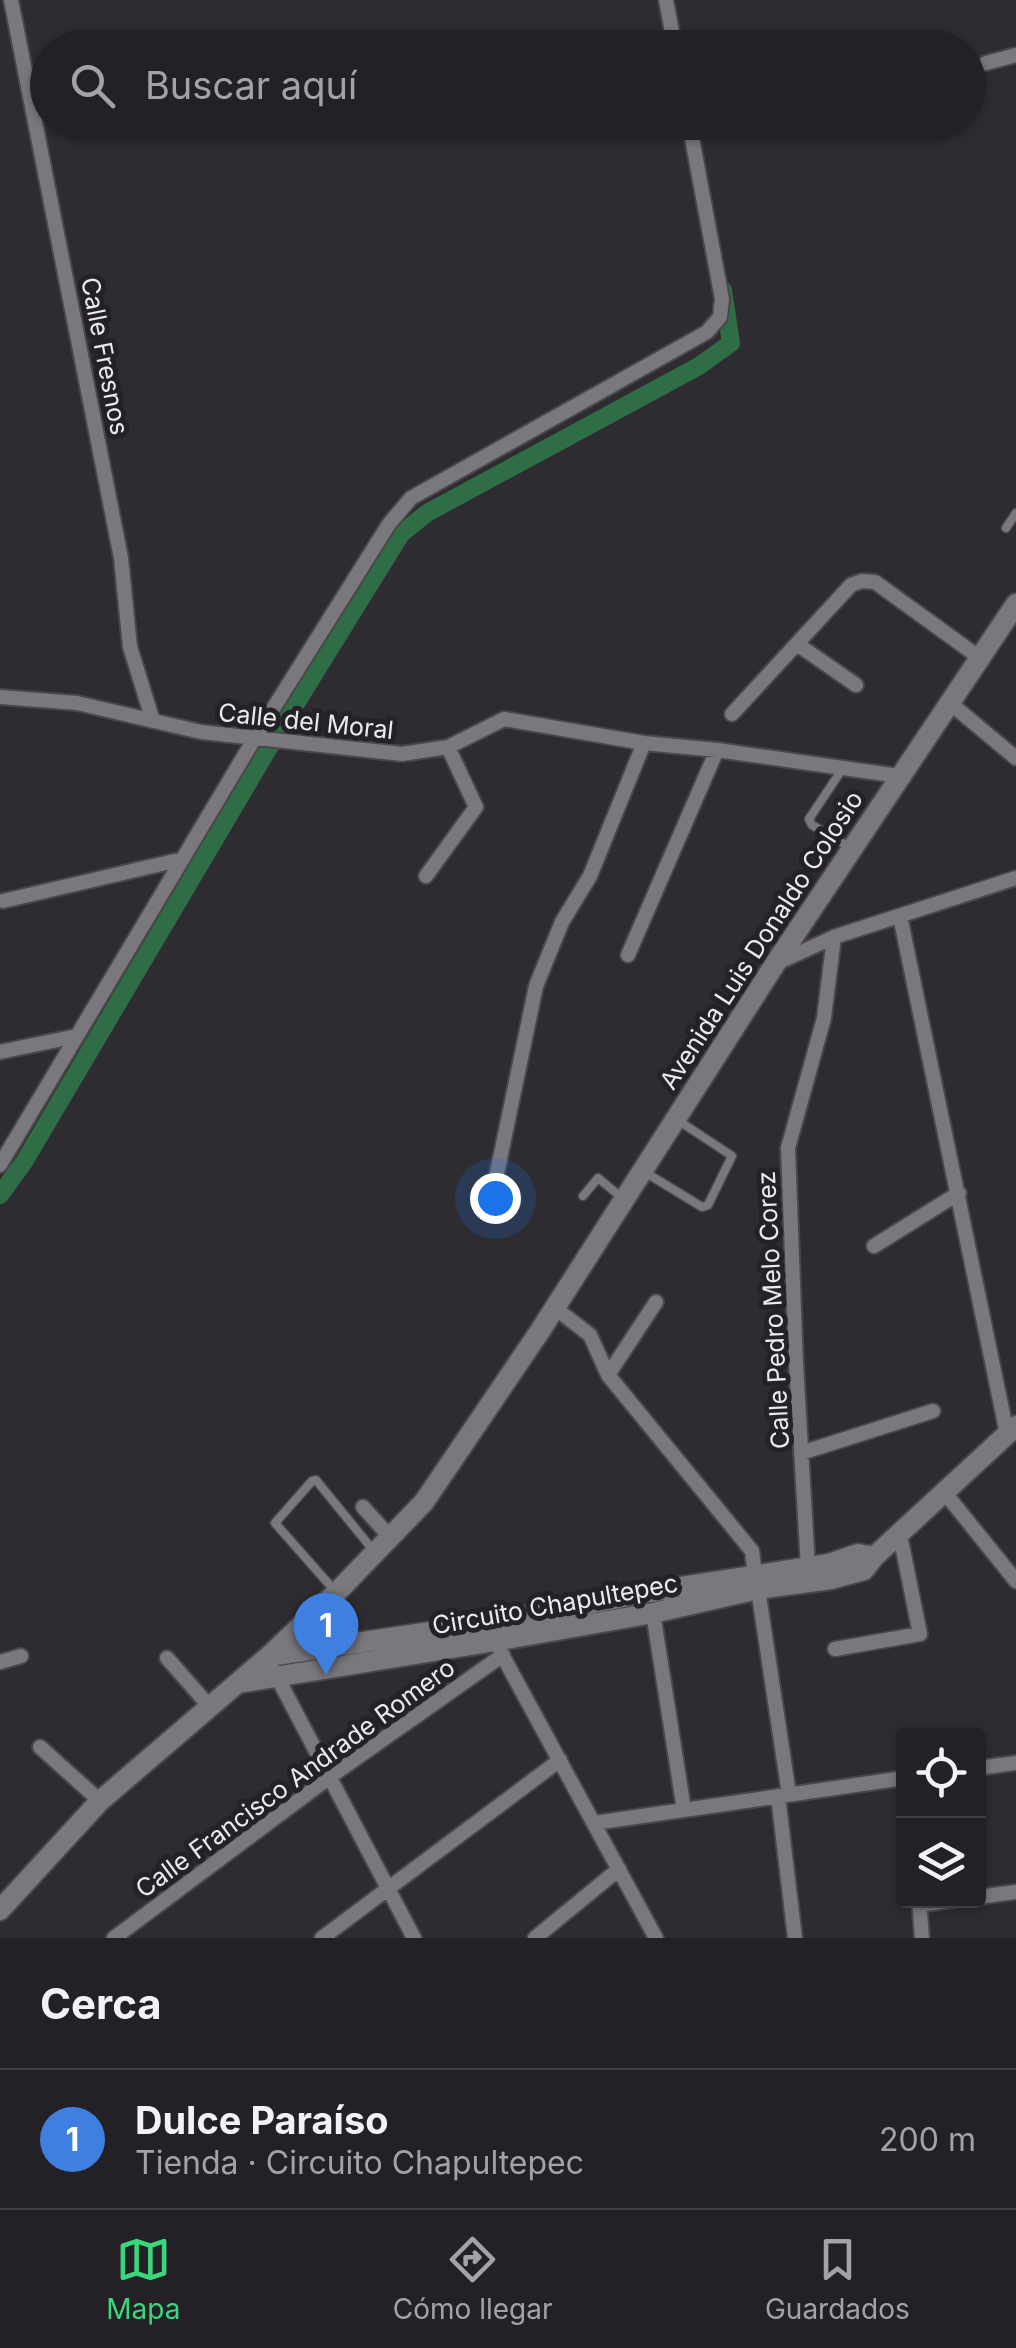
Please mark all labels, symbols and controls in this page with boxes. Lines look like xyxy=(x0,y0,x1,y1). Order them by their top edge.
search box xyxy=(30,30,986,140)
icon: search xyxy=(65,58,120,113)
text: Buscar aquí xyxy=(145,62,357,108)
street label: Calle Fresnos xyxy=(75,275,135,437)
street label: Calle del Moral xyxy=(217,697,395,745)
street label: Avenida Luis Donaldo Colosio xyxy=(653,785,869,1095)
street label: Calle Pedro Melo Corez xyxy=(751,1170,795,1450)
your location xyxy=(470,1173,521,1224)
street label: Circuito Chapultepec xyxy=(430,1568,680,1640)
pin: 1 xyxy=(294,1592,358,1675)
street label: Calle Francisco Andrade Romero xyxy=(130,1652,460,1904)
map controls xyxy=(896,1728,986,1908)
button: locate xyxy=(896,1728,986,1818)
button: layers xyxy=(896,1818,986,1908)
text: Cerca xyxy=(40,1978,162,2029)
text: Dulce Paraíso xyxy=(135,2097,389,2143)
text: 1 xyxy=(66,2120,79,2159)
text: 200 m xyxy=(879,2120,976,2159)
text: Tienda · Circuito Chapultepec xyxy=(135,2143,584,2182)
tab: Mapa xyxy=(106,2232,180,2326)
tab: Cómo llegar xyxy=(393,2232,553,2326)
tab: Guardados xyxy=(765,2232,910,2326)

